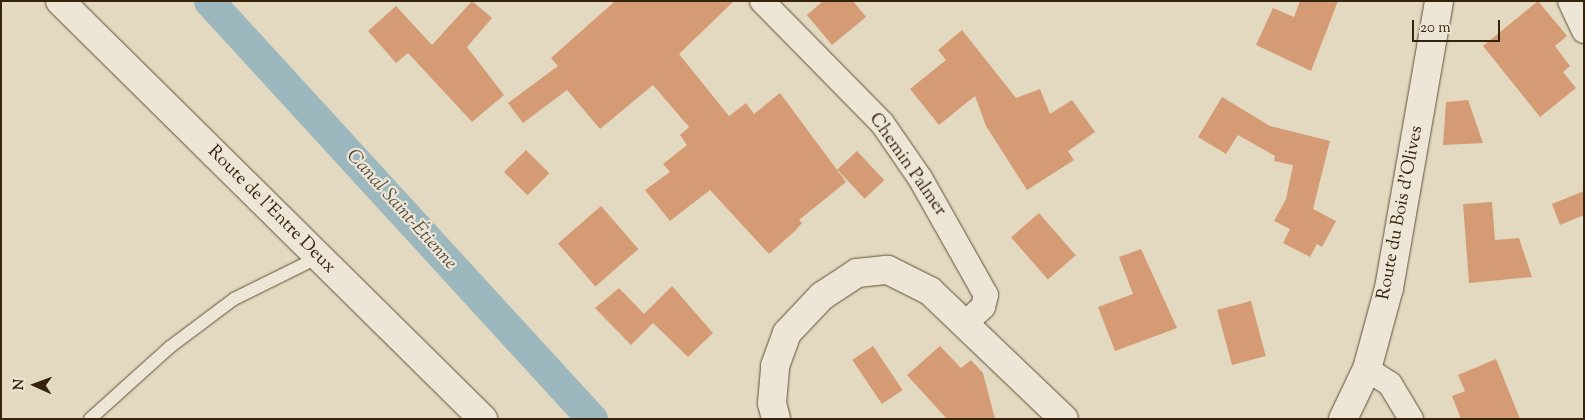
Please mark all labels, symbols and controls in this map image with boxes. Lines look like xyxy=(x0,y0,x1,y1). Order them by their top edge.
scale bar xyxy=(1415,10,1502,42)
text: 20 m xyxy=(1420,18,1451,39)
street label: Chemin Palmer xyxy=(863,109,951,221)
street label: Route du Bois d'Olives xyxy=(1374,124,1428,302)
street label: Route de l'Entre Deux xyxy=(203,142,339,278)
water label: Canal Saint-Étienne xyxy=(341,145,461,275)
north arrow xyxy=(10,360,60,410)
text: N xyxy=(10,379,30,390)

